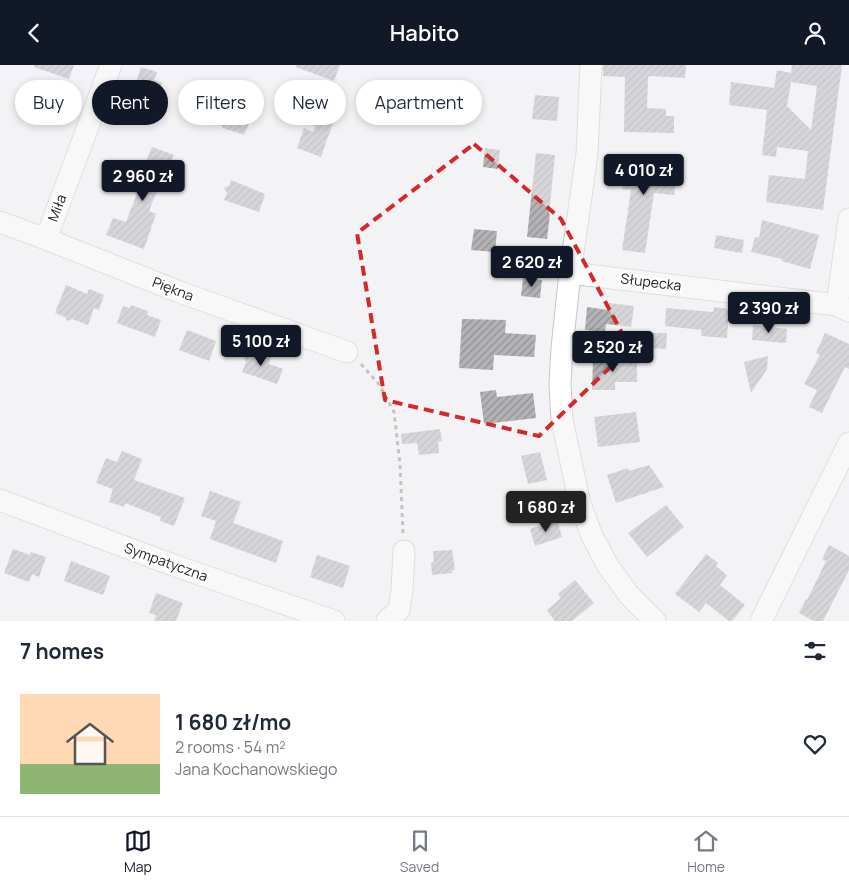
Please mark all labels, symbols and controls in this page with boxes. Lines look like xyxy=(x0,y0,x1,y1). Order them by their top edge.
text: Habito xyxy=(390,18,459,48)
icon: back xyxy=(20,19,48,47)
icon: person xyxy=(801,19,829,47)
chip: Buy xyxy=(15,80,82,125)
chip: Rent xyxy=(92,80,168,125)
chip: Filters xyxy=(178,80,264,125)
chip: New xyxy=(274,80,346,125)
chip: Apartment xyxy=(356,80,482,125)
pin: 4 010 zł xyxy=(592,153,696,196)
pin: 2 960 zł xyxy=(91,159,195,202)
text: 4 010 zł xyxy=(615,159,673,181)
text: 2 960 zł xyxy=(113,165,173,187)
street label: Miła xyxy=(43,191,70,224)
pin: 2 620 zł xyxy=(480,245,584,288)
text: 2 620 zł xyxy=(502,251,562,273)
street label: Słupecka xyxy=(620,268,683,295)
street label: Piękna xyxy=(150,272,197,305)
pin: 2 390 zł xyxy=(717,291,821,334)
text: 2 390 zł xyxy=(739,297,799,319)
pin: 5 100 zł xyxy=(209,325,313,367)
text: 5 100 zł xyxy=(232,330,290,352)
pin: 2 520 zł xyxy=(561,331,665,373)
text: 2 520 zł xyxy=(583,336,643,358)
pin: 1 680 zł xyxy=(494,491,598,533)
text: 1 680 zł xyxy=(517,496,575,518)
street label: Sympatyczna xyxy=(122,538,211,585)
text: 7 homes xyxy=(20,637,104,665)
icon: filters xyxy=(801,637,829,665)
text: 1 680 zł/mo xyxy=(175,708,291,736)
icon: home xyxy=(60,714,120,774)
icon: heart xyxy=(801,730,829,758)
text: 2 rooms · 54 m² xyxy=(175,736,286,758)
text: Jana Kochanowskiego xyxy=(175,758,337,780)
tab: Map xyxy=(124,827,152,876)
tab: Saved xyxy=(400,827,439,876)
tab: Home xyxy=(687,827,725,876)

